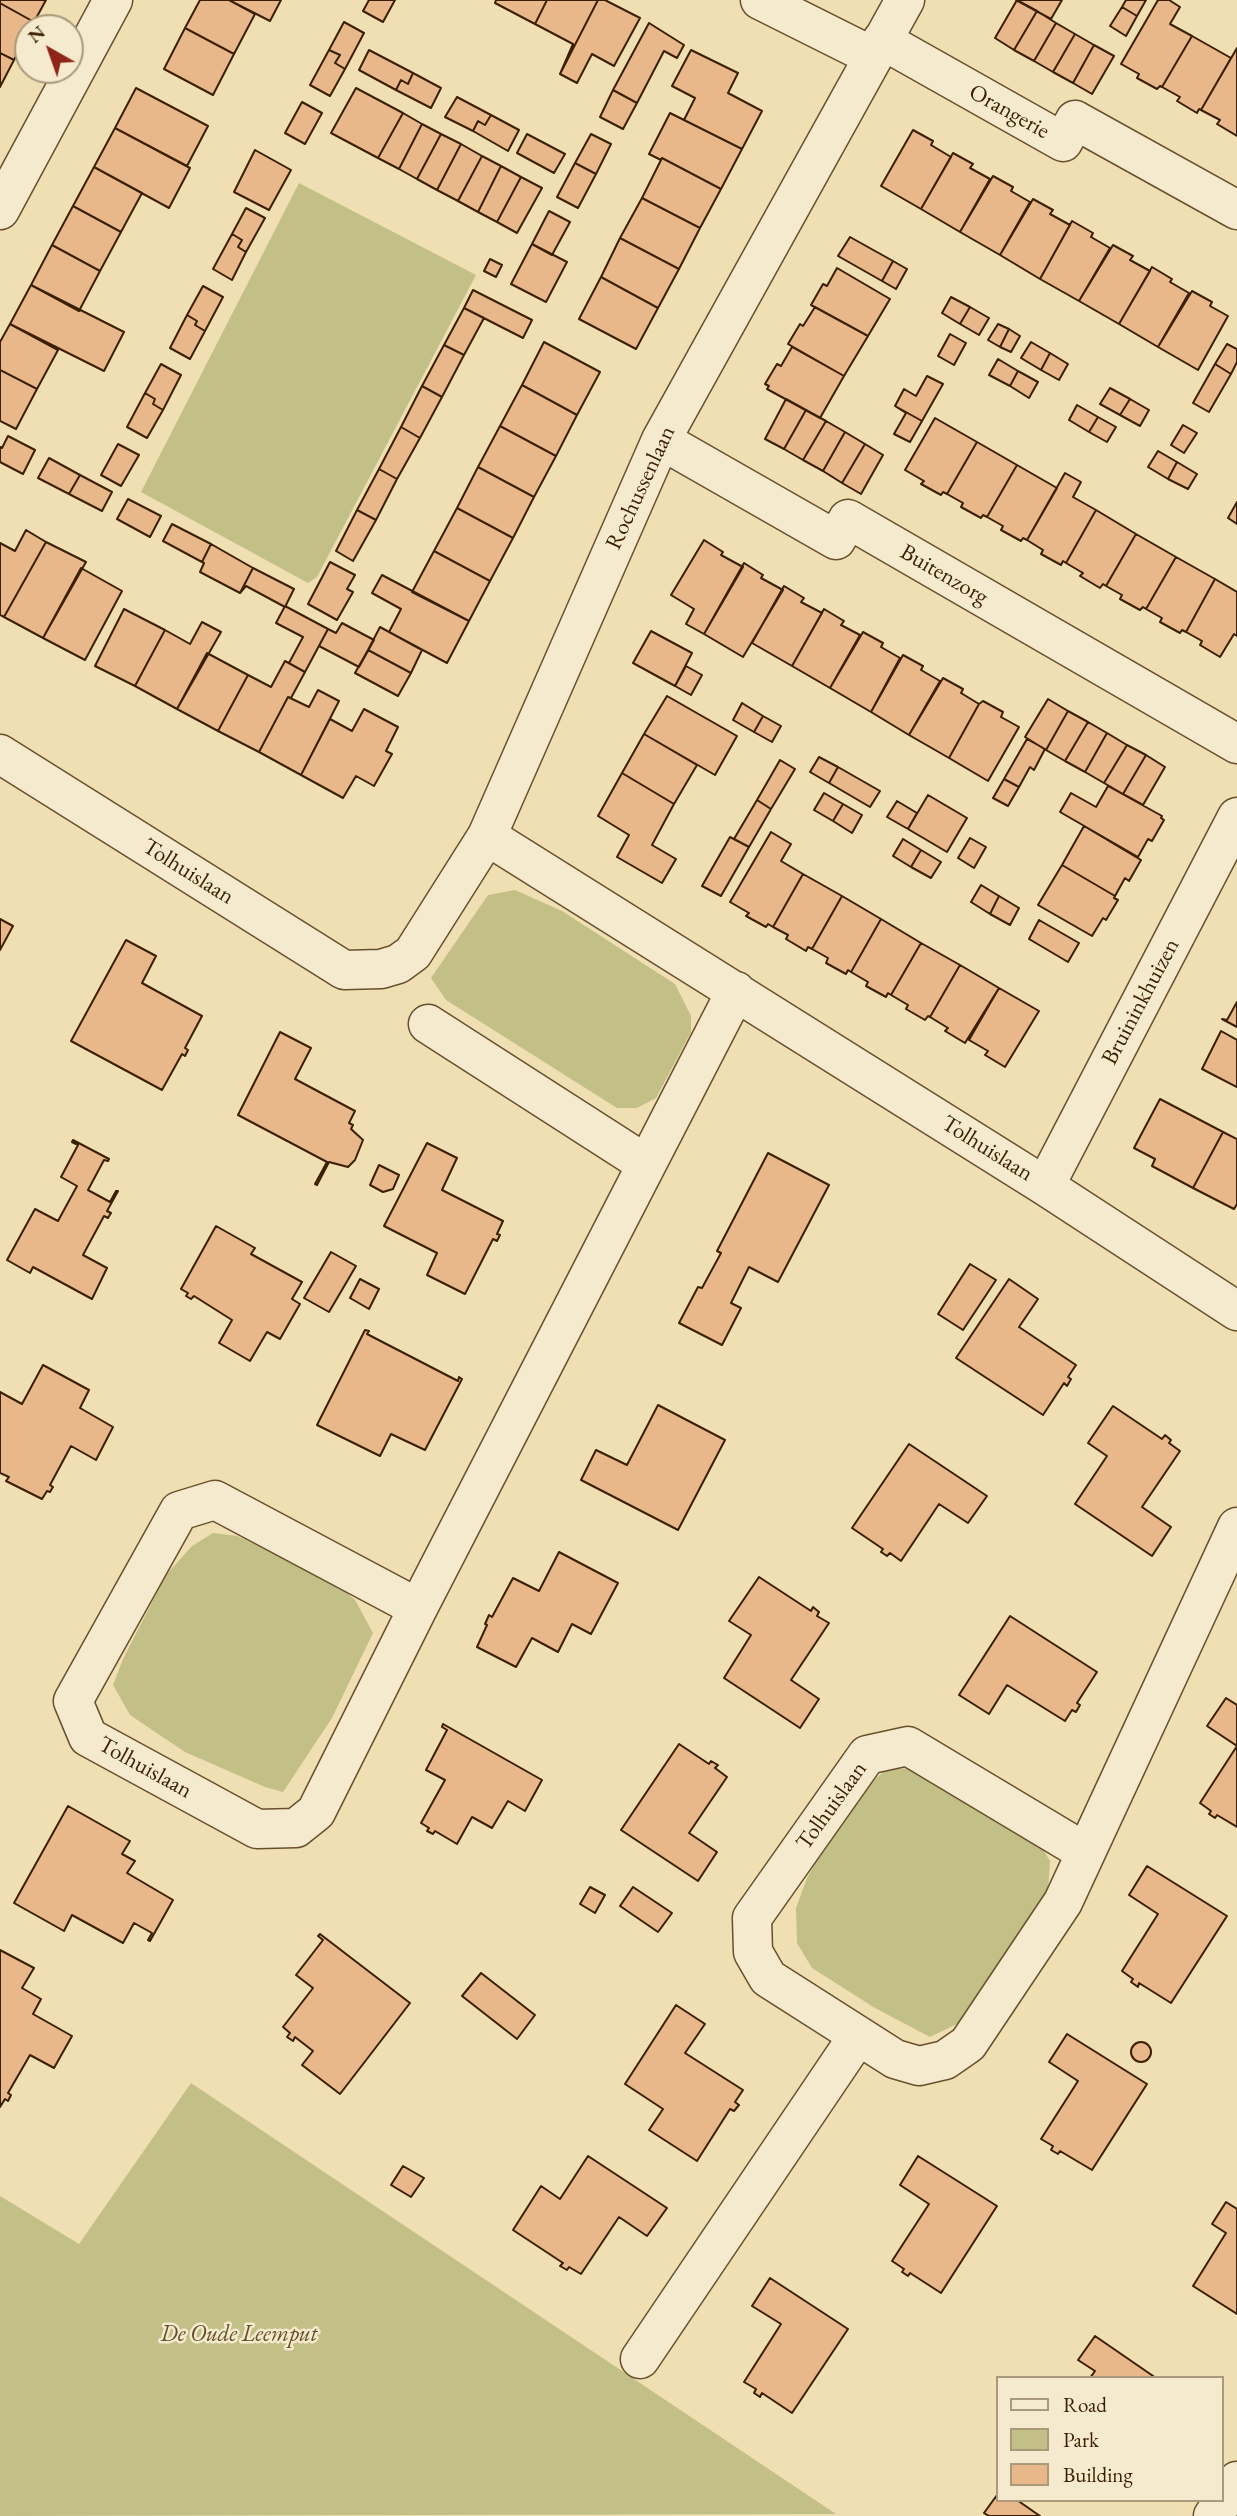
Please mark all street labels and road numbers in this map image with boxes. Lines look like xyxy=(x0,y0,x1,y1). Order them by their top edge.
street label: Orangerie xyxy=(964,79,1054,145)
street label: Rochussenlaan xyxy=(600,422,682,554)
street label: Buitenzorg xyxy=(895,539,993,611)
street label: Tolhuislaan xyxy=(137,833,239,911)
street label: Bruininkhuizen xyxy=(1096,934,1186,1070)
street label: Tolhuislaan xyxy=(936,1110,1038,1188)
street label: Tolhuislaan xyxy=(93,1731,197,1805)
street label: Tolhuislaan xyxy=(791,1756,873,1856)

